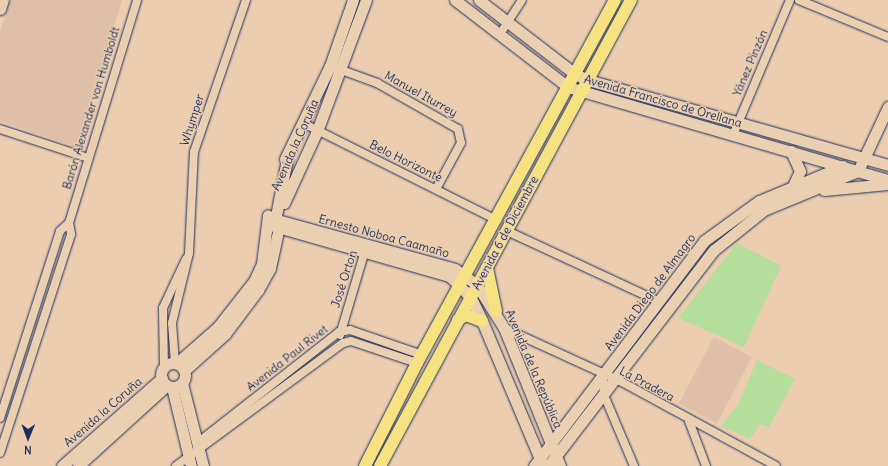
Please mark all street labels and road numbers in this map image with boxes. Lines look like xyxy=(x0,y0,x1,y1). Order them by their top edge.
street label: Barón Alexander von Humboldt xyxy=(59,25,123,191)
street label: Yánez Pinzón xyxy=(730,28,770,98)
street label: Manuel Iturrey xyxy=(382,68,460,120)
street label: Avenida Francisco de Orellana xyxy=(582,72,744,130)
street label: Whymper xyxy=(177,92,207,148)
street label: Avenida la Coruña xyxy=(268,97,322,193)
street label: Belo Horizonte xyxy=(367,137,445,185)
street label: Avenida 6 de Diciembre xyxy=(469,174,541,292)
street label: Ernesto Noboa Caamaño xyxy=(317,212,451,260)
street label: Avenida Diego de Almagro xyxy=(601,231,699,353)
street label: José Orton xyxy=(328,248,360,310)
street label: Avenida de la República xyxy=(502,307,566,431)
street label: Avenida Paul Rivet xyxy=(243,322,331,394)
street label: La Pradera xyxy=(617,364,677,404)
street label: Avenida la Coruña xyxy=(61,374,145,450)

